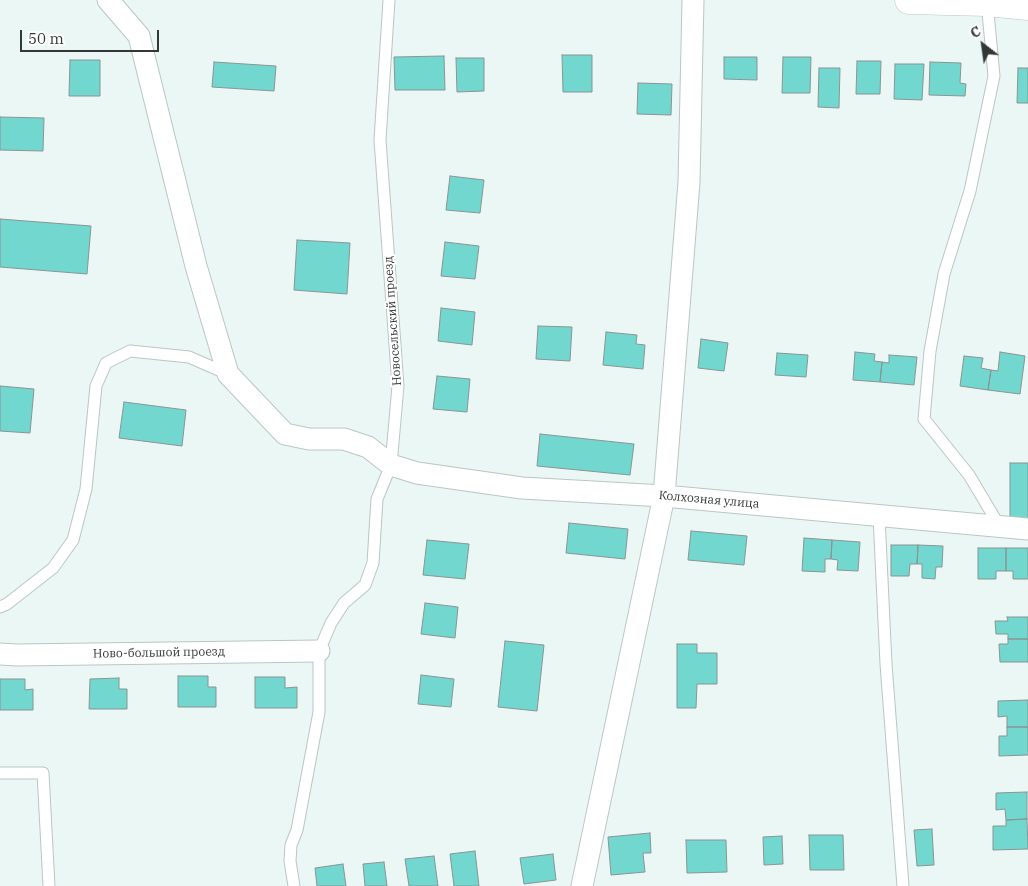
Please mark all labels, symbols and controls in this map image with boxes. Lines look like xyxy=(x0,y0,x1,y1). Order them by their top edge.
scale bar xyxy=(22,20,161,52)
north arrow xyxy=(958,20,1008,70)
text: С xyxy=(967,22,984,42)
text: 50 m xyxy=(28,29,64,48)
street label: Новосельский проезд xyxy=(381,256,405,386)
street label: Колхозная улица xyxy=(658,488,760,512)
street label: Ново-большой проезд xyxy=(93,645,225,661)

